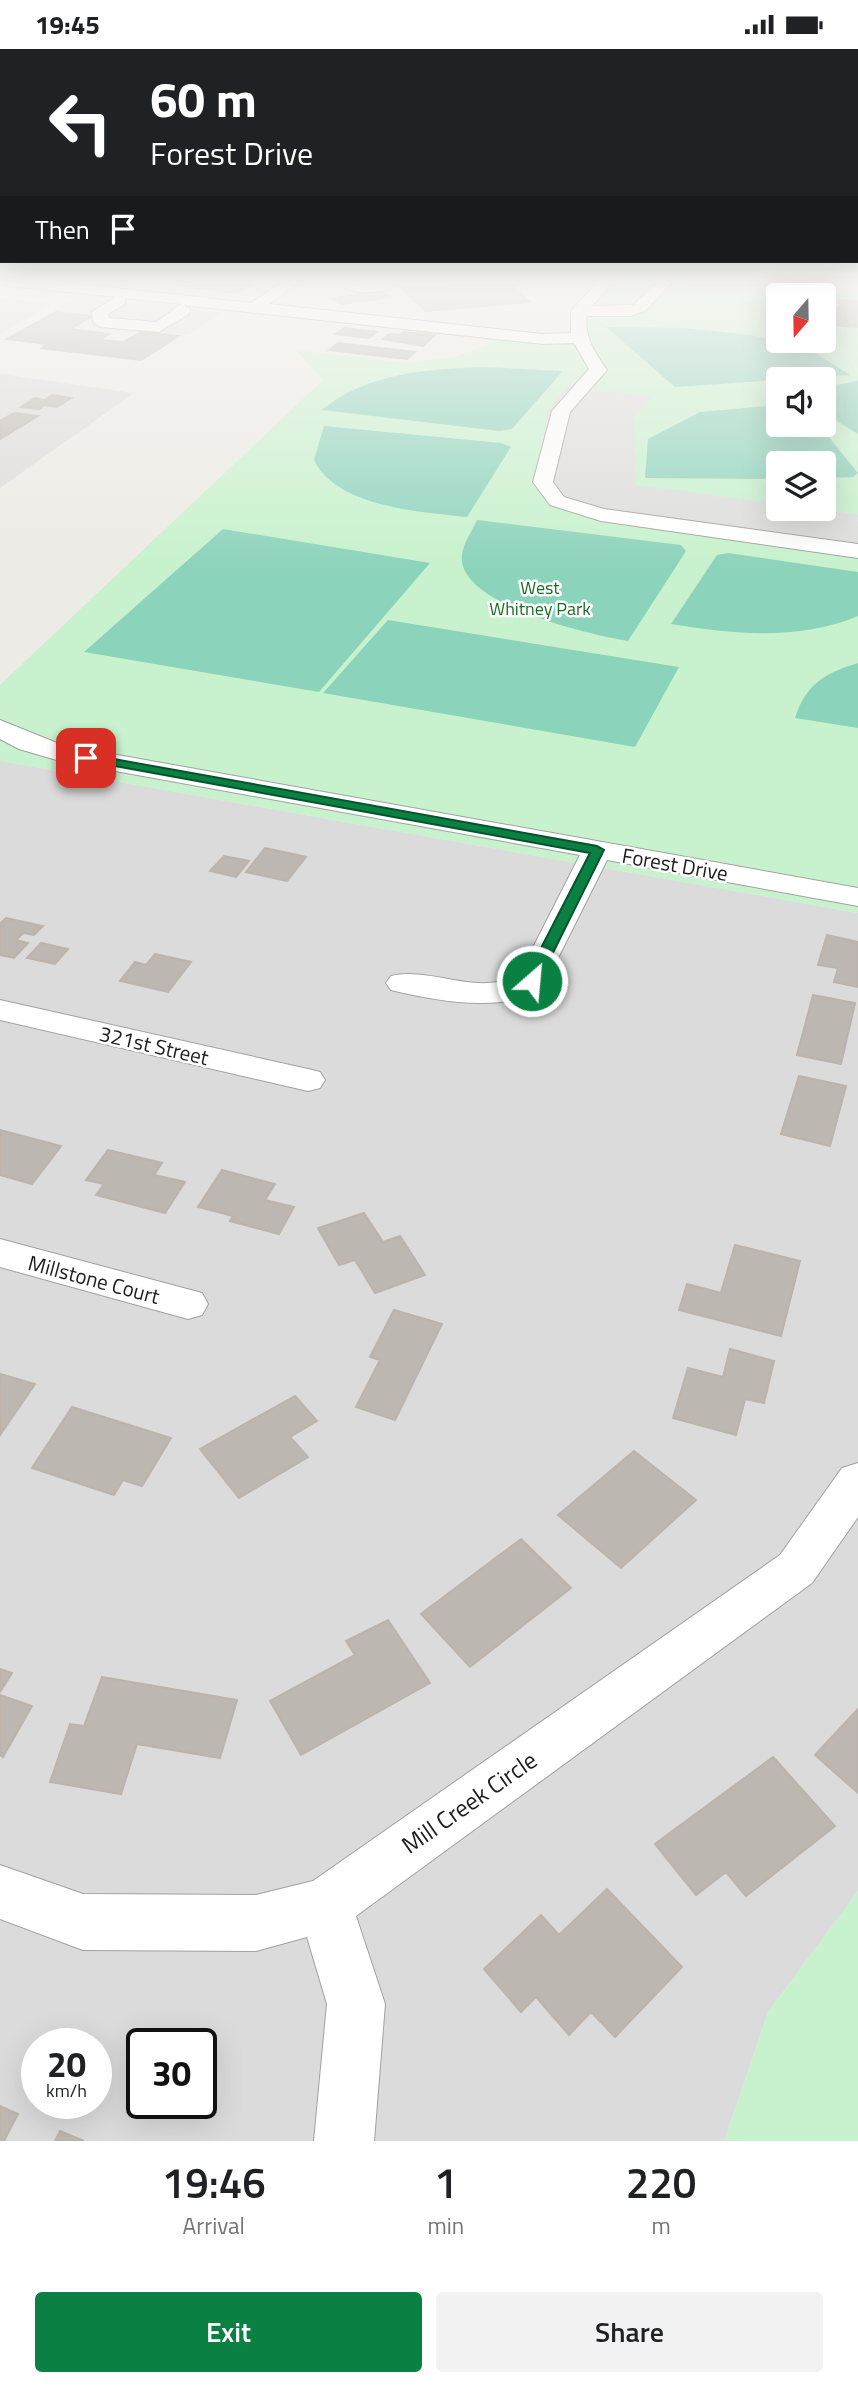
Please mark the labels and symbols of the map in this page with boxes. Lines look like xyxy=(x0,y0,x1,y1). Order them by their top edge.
north arrow xyxy=(766,283,836,353)
park label: West Whitney Park xyxy=(489,574,591,622)
pin xyxy=(56,728,116,788)
street label: Forest Drive xyxy=(619,839,731,889)
position arrow xyxy=(495,944,569,1018)
street label: 321st Street xyxy=(96,1017,212,1073)
street label: Millstone Court xyxy=(25,1246,164,1312)
street label: Mill Creek Circle xyxy=(394,1742,544,1862)
speed limit sign: 30 xyxy=(126,2028,217,2119)

